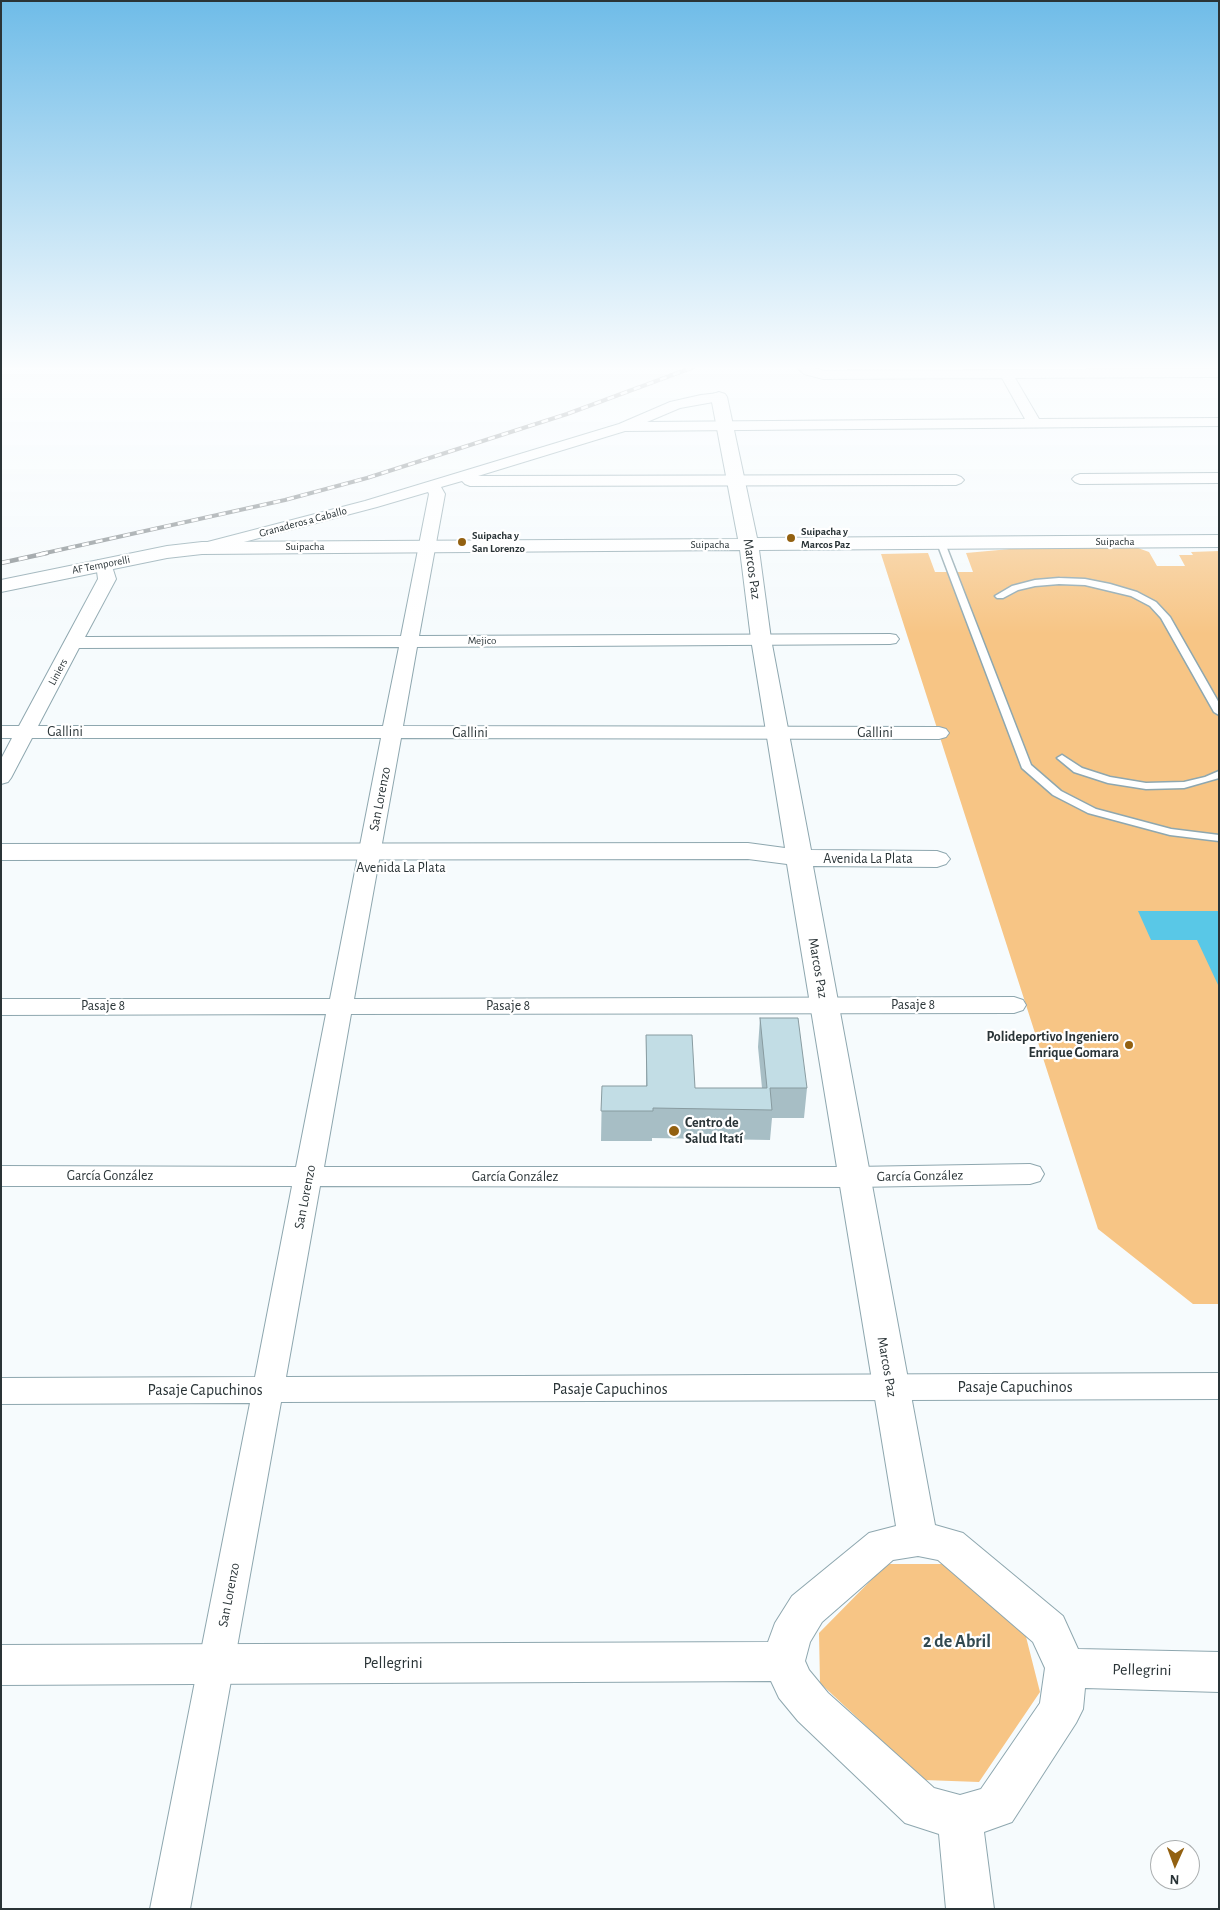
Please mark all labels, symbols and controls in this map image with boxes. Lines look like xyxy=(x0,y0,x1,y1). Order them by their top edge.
street label: Granaderos a Caballo xyxy=(258,504,348,540)
place label: Suipacha y Marcos Paz xyxy=(801,525,850,551)
place label: Suipacha y San Lorenzo xyxy=(472,529,525,555)
marker: Suipacha y Marcos Paz xyxy=(785,532,797,544)
street label: Suipacha xyxy=(1095,535,1135,549)
marker: Suipacha y San Lorenzo xyxy=(456,536,468,548)
street label: Suipacha xyxy=(690,538,730,552)
street label: Marcos Paz xyxy=(739,538,765,600)
street label: Suipacha xyxy=(285,540,325,554)
street label: AF Temporelli xyxy=(71,553,131,577)
street label: Mejico xyxy=(468,634,496,648)
street label: Liniers xyxy=(46,656,70,688)
street label: Gallini xyxy=(47,724,83,740)
street label: Gallini xyxy=(452,725,488,741)
street label: Gallini xyxy=(857,725,893,741)
street label: San Lorenzo xyxy=(366,765,394,833)
street label: Avenida La Plata xyxy=(823,851,913,867)
street label: Avenida La Plata xyxy=(356,860,446,876)
street label: Marcos Paz xyxy=(804,937,832,999)
street label: Pasaje 8 xyxy=(891,997,935,1013)
street label: Pasaje 8 xyxy=(81,998,125,1014)
street label: Pasaje 8 xyxy=(486,998,530,1014)
place label: Polideportivo Ingeniero Enrique Gomara xyxy=(987,1029,1119,1062)
marker: Polideportivo Ingeniero Enrique Gomara xyxy=(1123,1039,1135,1051)
place label: Centro de Salud Itatí xyxy=(685,1115,743,1148)
marker: Centro de Salud Itatí xyxy=(667,1124,681,1138)
street label: San Lorenzo xyxy=(291,1163,319,1231)
street label: García González xyxy=(877,1167,963,1185)
street label: García González xyxy=(67,1168,153,1184)
street label: García González xyxy=(472,1169,558,1185)
street label: Marcos Paz xyxy=(873,1336,901,1398)
street label: Pasaje Capuchinos xyxy=(957,1377,1073,1397)
street label: Pasaje Capuchinos xyxy=(552,1379,668,1399)
street label: Pasaje Capuchinos xyxy=(147,1380,263,1400)
street label: San Lorenzo xyxy=(215,1561,243,1629)
district label: 2 de Abril xyxy=(923,1631,991,1653)
street label: Pellegrini xyxy=(363,1653,423,1673)
street label: Pellegrini xyxy=(1112,1660,1172,1680)
north arrow xyxy=(1150,1840,1200,1890)
text: N xyxy=(1169,1872,1180,1886)

